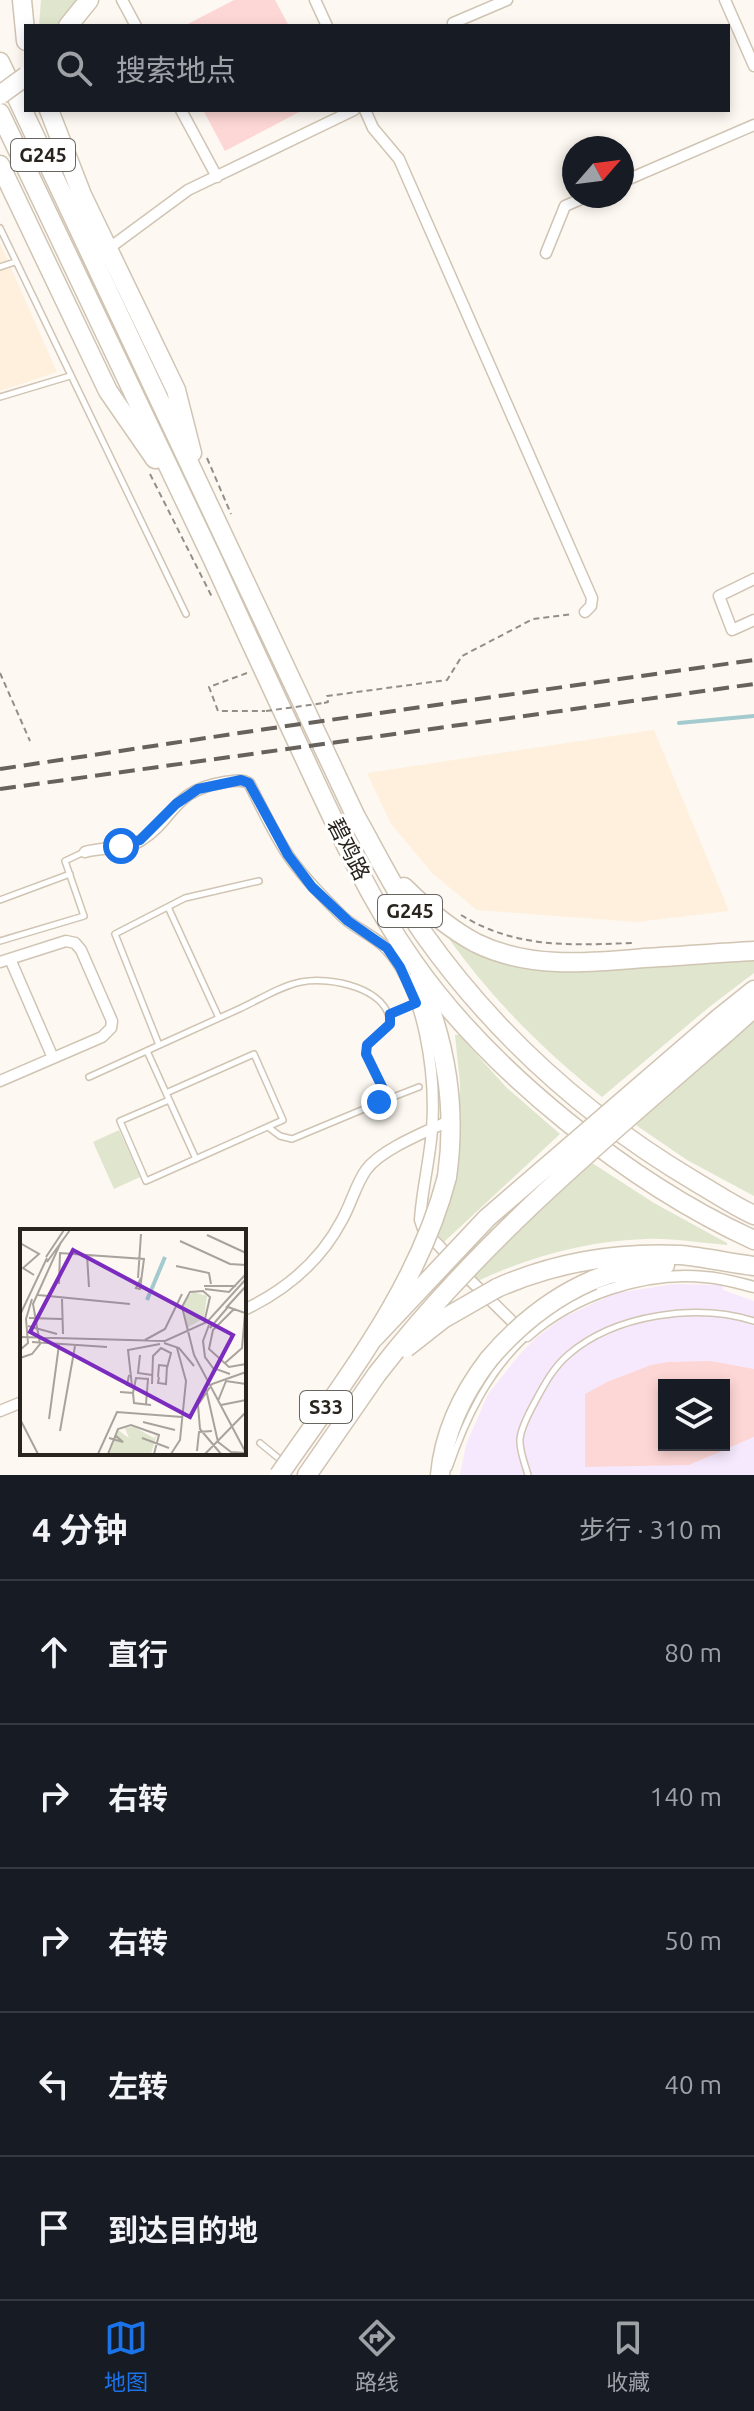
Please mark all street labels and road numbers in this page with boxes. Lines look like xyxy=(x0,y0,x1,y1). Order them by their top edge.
road number: G245 xyxy=(11,139,75,171)
street label: 碧鸡路 xyxy=(323,814,376,884)
road number: G245 xyxy=(378,895,442,927)
road number: S33 xyxy=(300,1391,352,1423)

